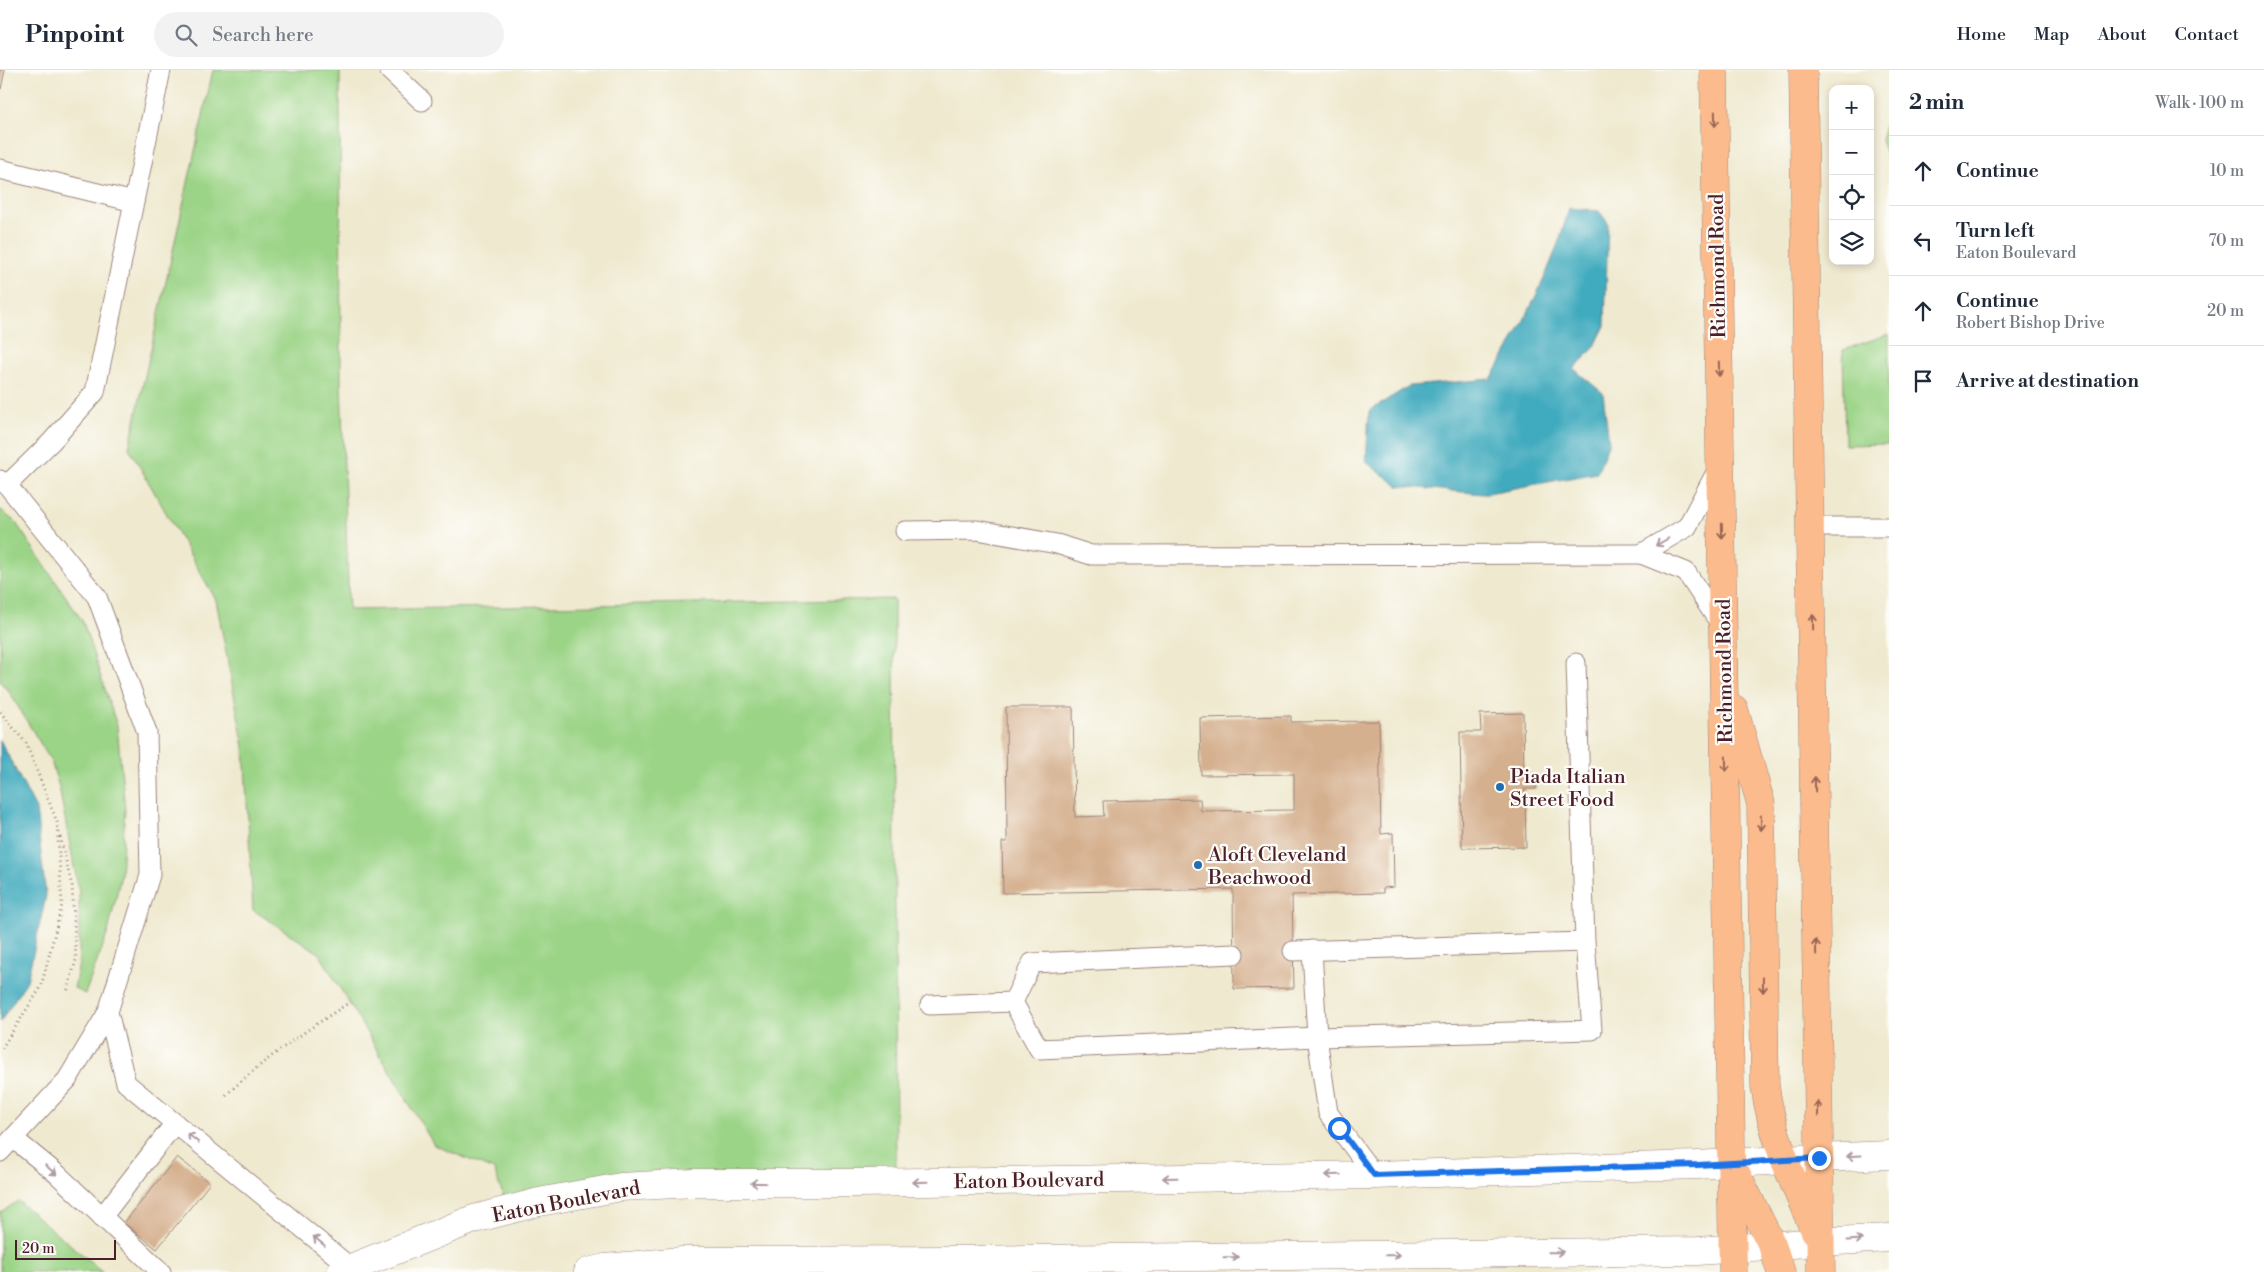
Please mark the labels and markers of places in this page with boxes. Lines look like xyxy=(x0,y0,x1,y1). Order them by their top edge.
place label: Piada Italian Street Food xyxy=(1510,765,1626,813)
marker: Piada Italian Street Food xyxy=(1494,781,1506,793)
place label: Aloft Cleveland Beachwood xyxy=(1207,843,1347,891)
marker: Aloft Cleveland Beachwood xyxy=(1192,859,1204,871)

